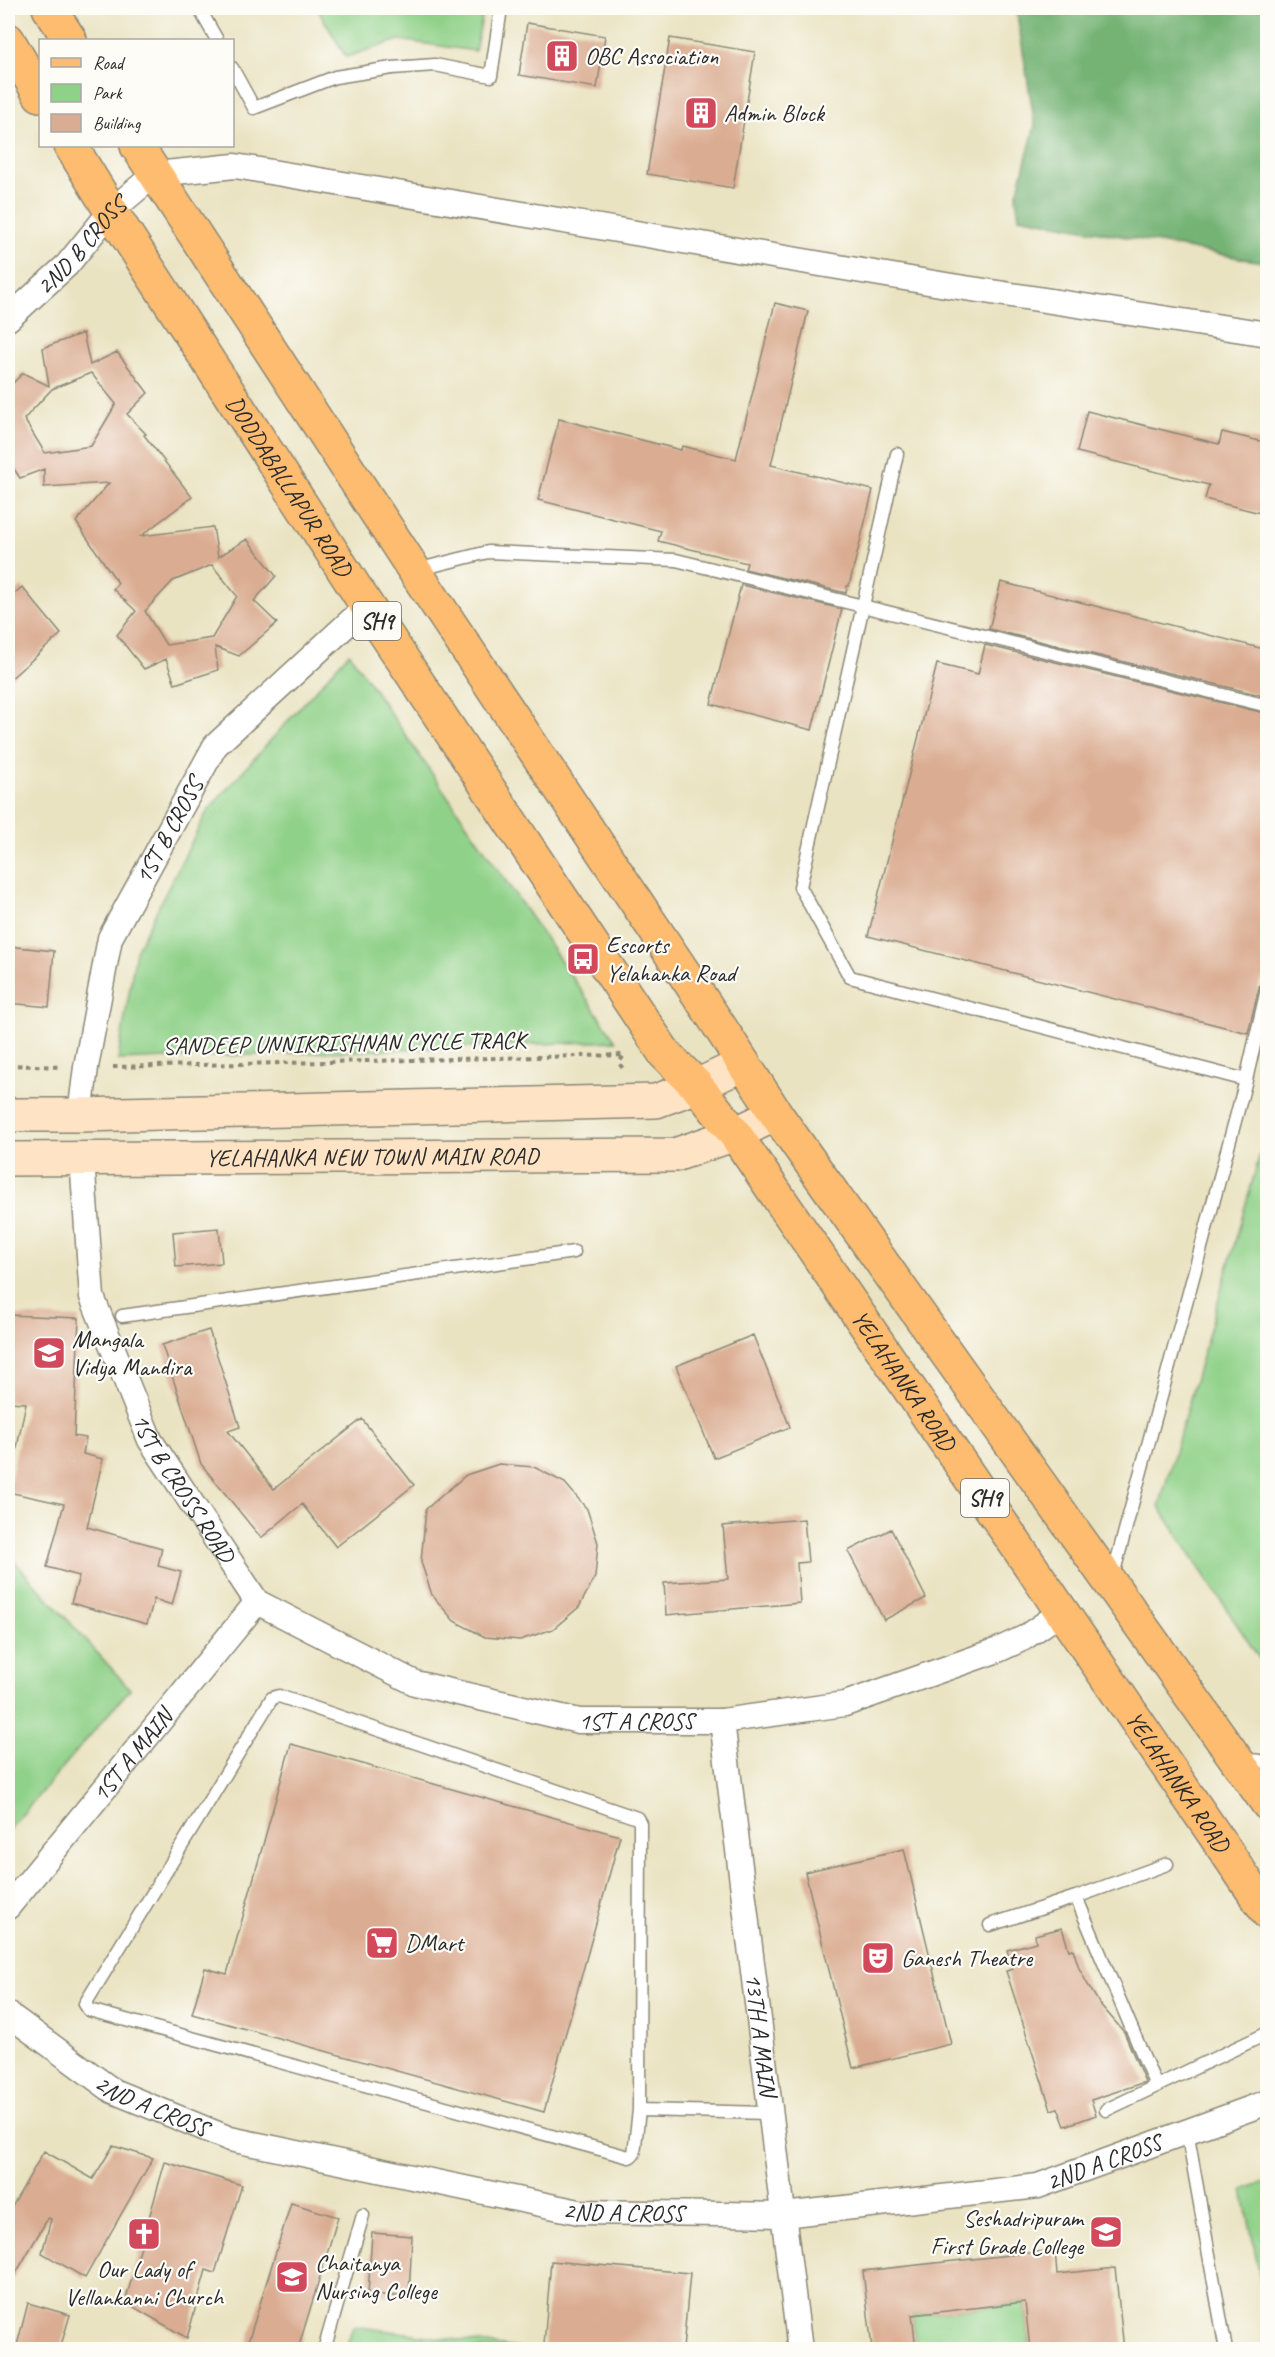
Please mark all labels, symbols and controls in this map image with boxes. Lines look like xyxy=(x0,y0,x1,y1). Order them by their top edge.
building icon: OBC Association xyxy=(544,38,580,74)
legend xyxy=(39,39,234,147)
place label: OBC Association xyxy=(585,41,718,71)
text: Road xyxy=(93,52,126,74)
text: Park xyxy=(93,82,123,104)
building icon: Admin Block xyxy=(683,95,719,131)
place label: Admin Block xyxy=(724,98,826,128)
text: Building xyxy=(93,112,142,134)
street label: 2ND B CROSS xyxy=(30,187,135,301)
street label: DODDABALLAPUR ROAD xyxy=(220,390,360,584)
road number: SH9 xyxy=(353,602,401,640)
street label: 1ST B CROSS xyxy=(128,769,212,889)
place label: Escorts Yelahanka Road xyxy=(606,930,739,988)
bus stop icon: Escorts Yelahanka Road xyxy=(565,941,601,977)
street label: SANDEEP UNNIKRISHNAN CYCLE TRACK xyxy=(162,1025,530,1061)
street label: YELAHANKA NEW TOWN MAIN ROAD xyxy=(205,1141,541,1173)
street label: YELAHANKA ROAD xyxy=(845,1304,963,1458)
place label: Mangala Vidya Mandira xyxy=(72,1324,193,1382)
school or university icon: Mangala Vidya Mandira xyxy=(31,1335,67,1371)
street label: 1ST B CROSS ROAD xyxy=(126,1409,243,1570)
road number: SH9 xyxy=(961,1479,1009,1517)
street label: 1ST A MAIN xyxy=(85,1700,181,1807)
street label: YELAHANKA ROAD xyxy=(1119,1705,1238,1859)
street label: 1ST A CROSS xyxy=(579,1706,697,1736)
supermarket icon: DMart xyxy=(364,1925,400,1961)
place label: DMart xyxy=(405,1928,465,1958)
theatre icon: Ganesh Theatre xyxy=(860,1940,896,1976)
place label: Ganesh Theatre xyxy=(901,1943,1034,1973)
street label: 13TH A MAIN xyxy=(738,1972,784,2101)
street label: 2ND A CROSS xyxy=(89,2068,216,2145)
street label: 2ND A CROSS xyxy=(1042,2126,1169,2197)
street label: 2ND A CROSS xyxy=(561,2194,688,2229)
place label: Seshadripuram First Grade College xyxy=(931,2203,1086,2261)
school or university icon: Seshadripuram First Grade College xyxy=(1088,2214,1124,2250)
church icon: Our Lady of Vellankanni Church xyxy=(126,2216,162,2252)
place label: Chaitanya Nursing College xyxy=(315,2248,439,2306)
place label: Our Lady of Vellankanni Church xyxy=(65,2254,225,2312)
school or university icon: Chaitanya Nursing College xyxy=(274,2259,310,2295)

